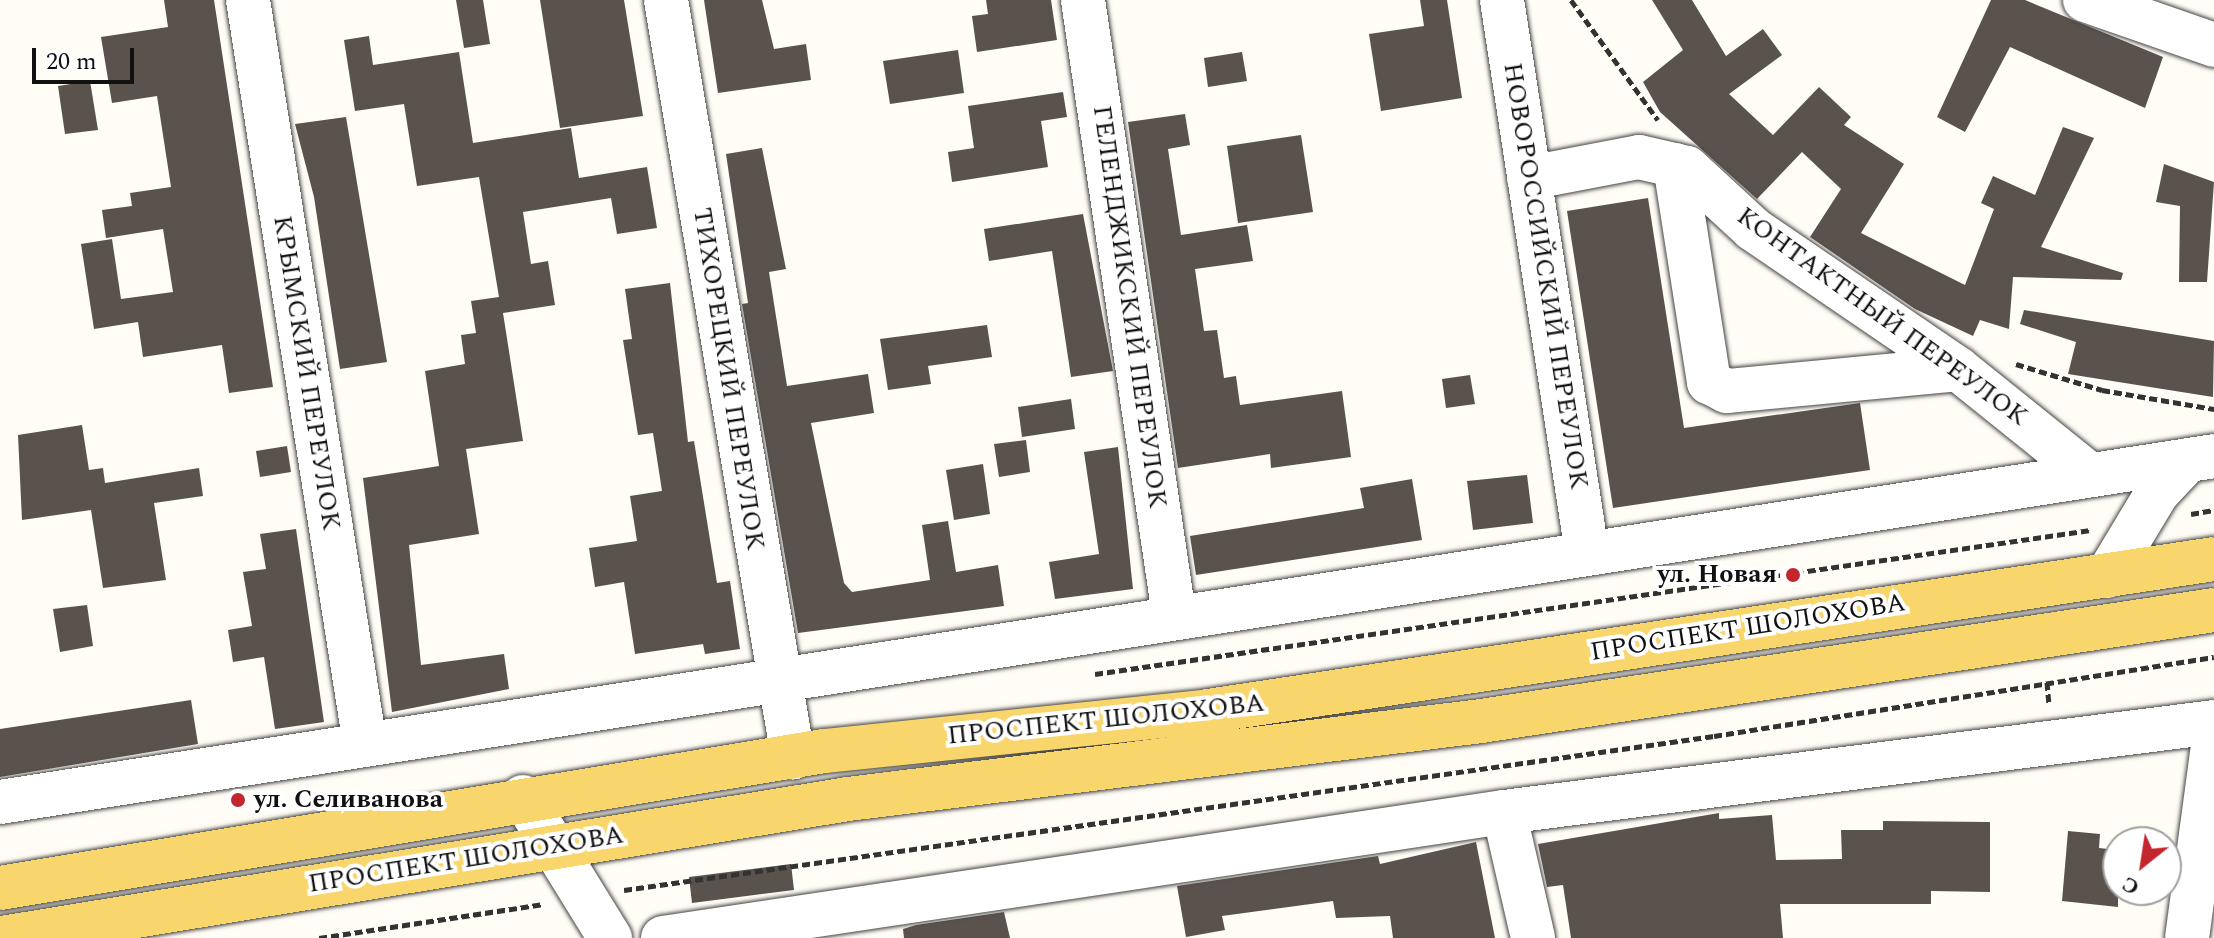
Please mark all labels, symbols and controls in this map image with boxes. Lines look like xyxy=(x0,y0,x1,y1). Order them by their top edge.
scale bar xyxy=(36,32,138,82)
text: 20 m xyxy=(46,44,97,80)
street label: НОВОРОССИЙСКИЙ ПЕРЕУЛОК xyxy=(1496,61,1594,491)
street label: ГЕЛЕНДЖИКСКИЙ ПЕРЕУЛОК xyxy=(1085,104,1173,510)
street label: КОНТАКТНЫЙ ПЕРЕУЛОК xyxy=(1730,201,2034,433)
street label: ТИХОРЕЦКИЙ ПЕРЕУЛОК xyxy=(685,206,771,552)
street label: КРЫМСКИЙ ПЕРЕУЛОК xyxy=(266,213,346,533)
place label: ул. Новая xyxy=(1657,559,1777,591)
marker: ул. Новая xyxy=(1784,566,1802,584)
street label: ПРОСПЕКТ ШОЛОХОВА xyxy=(1588,588,1908,668)
street label: ПРОСПЕКТ ШОЛОХОВА xyxy=(946,688,1266,752)
place label: ул. Селиванова xyxy=(254,784,443,816)
marker: ул. Селиванова xyxy=(229,791,247,809)
street label: ПРОСПЕКТ ШОЛОХОВА xyxy=(306,820,626,900)
north arrow xyxy=(2102,826,2182,906)
text: С xyxy=(2116,867,2146,904)

